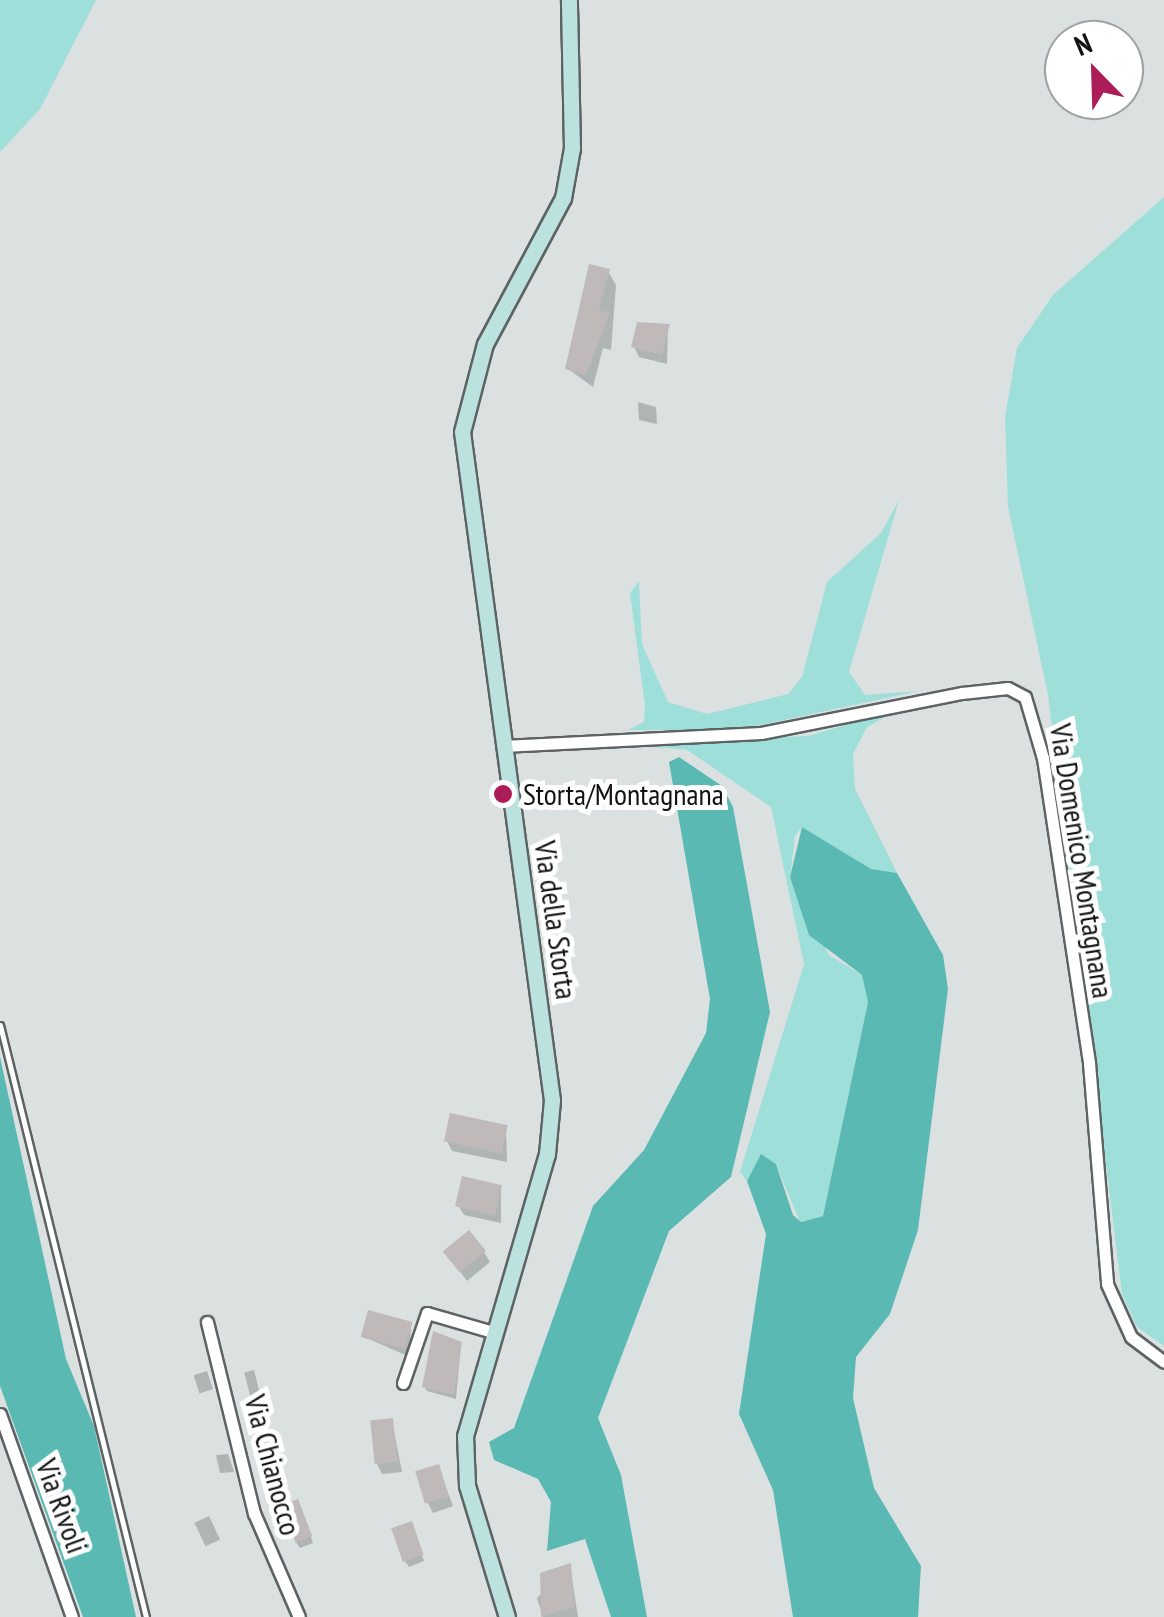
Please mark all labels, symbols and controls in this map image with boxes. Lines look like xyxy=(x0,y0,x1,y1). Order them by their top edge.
north arrow xyxy=(1044,20,1144,120)
text: N xyxy=(1069,24,1097,64)
street label: Via Domenico Montagnana xyxy=(1043,721,1121,1001)
place label: Storta/Montagnana xyxy=(523,776,724,812)
marker: Storta/Montagnana xyxy=(492,783,514,805)
street label: Via della Storta xyxy=(527,839,585,1001)
street label: Via Chianocco xyxy=(237,1391,309,1539)
street label: Via Rivoli xyxy=(28,1454,96,1558)

